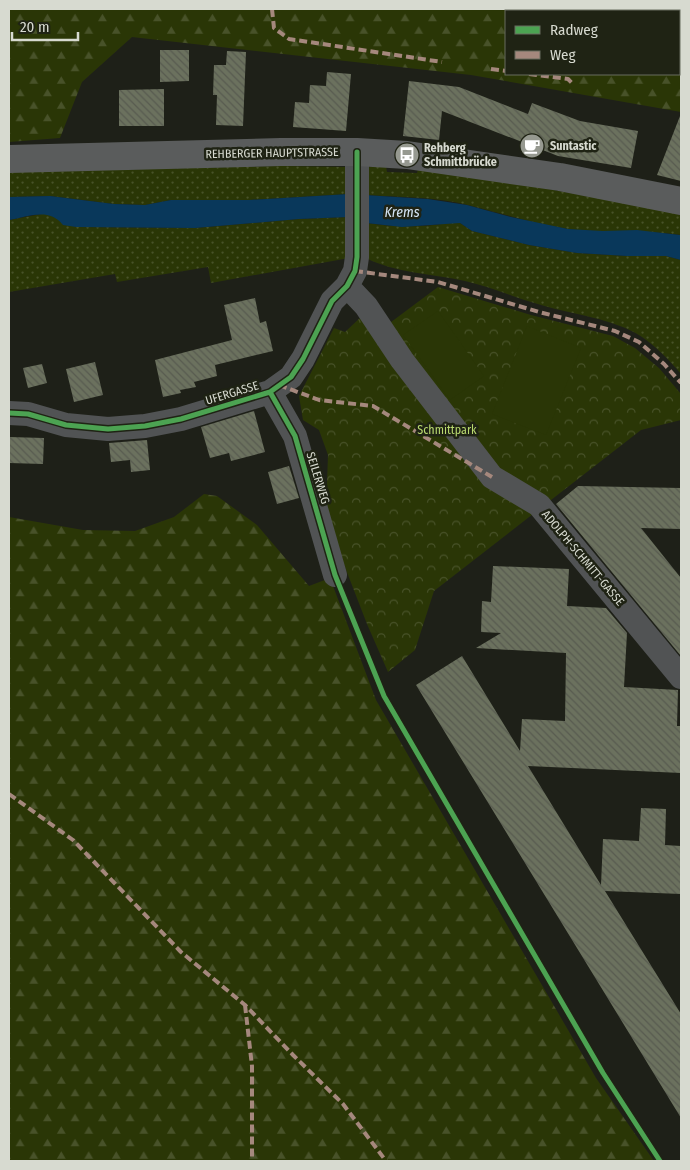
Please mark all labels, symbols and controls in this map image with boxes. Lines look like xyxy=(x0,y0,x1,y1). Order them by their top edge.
scale bar xyxy=(12,10,79,42)
legend xyxy=(505,10,680,75)
text: 20 m xyxy=(20,18,50,36)
text: Radweg xyxy=(550,21,598,39)
text: Weg xyxy=(550,46,576,64)
cafe icon: Suntastic xyxy=(519,133,545,159)
place label: Suntastic xyxy=(550,139,597,153)
place label: Rehberg Schmittbrücke xyxy=(424,141,497,169)
bus stop icon: Rehberg Schmittbrücke xyxy=(394,142,420,168)
street label: REHBERGER HAUPTSTRASSE xyxy=(205,145,339,161)
water label: Krems xyxy=(384,204,420,221)
street label: UFERGASSE xyxy=(204,378,261,408)
park label: Schmittpark xyxy=(417,423,477,437)
street label: SEILERWEG xyxy=(303,450,333,506)
street label: ADOLPH-SCHMITT-GASSE xyxy=(539,507,627,609)

